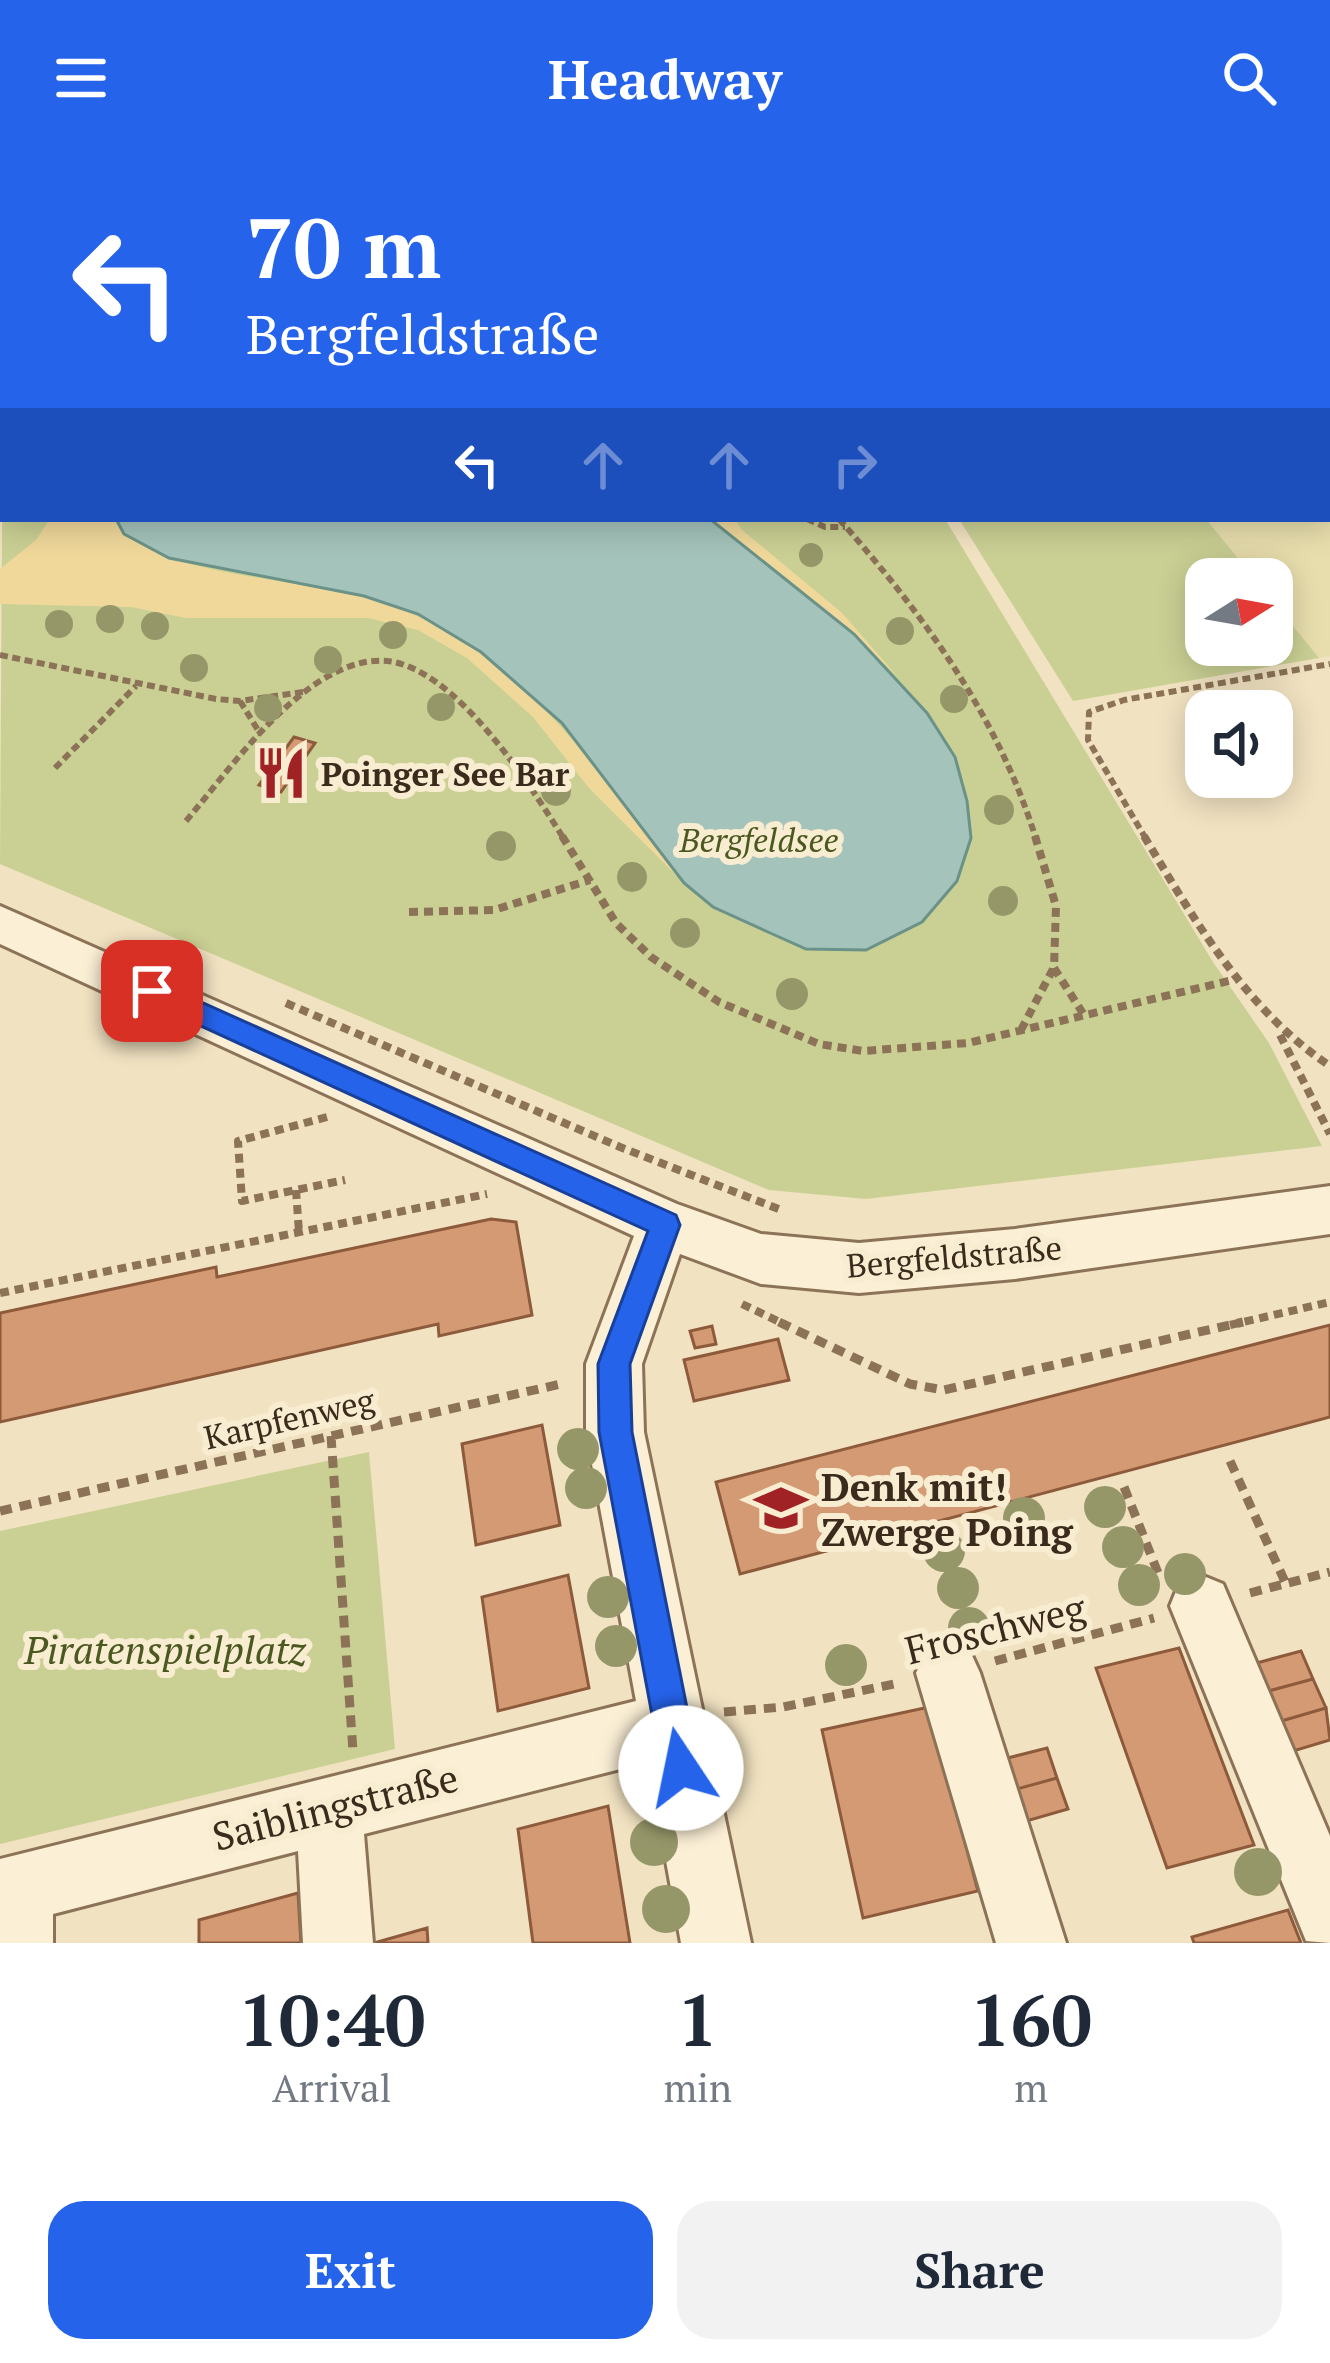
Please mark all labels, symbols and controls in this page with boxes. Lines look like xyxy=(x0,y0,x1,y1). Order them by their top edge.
text: Headway xyxy=(548,43,782,114)
icon: menu xyxy=(48,45,114,111)
icon: search xyxy=(1216,45,1282,111)
text: 70 m xyxy=(246,191,441,302)
icon: left xyxy=(48,204,204,360)
text: Bergfeldstraße xyxy=(246,298,599,369)
icon: left xyxy=(444,432,510,498)
icon: ahead xyxy=(570,432,636,498)
icon: ahead xyxy=(696,432,762,498)
icon: right xyxy=(822,432,888,498)
north arrow xyxy=(1185,558,1293,666)
map controls xyxy=(1185,558,1293,798)
button: sound xyxy=(1185,690,1293,798)
restaurant icon: Poinger See Bar xyxy=(252,744,310,802)
place label: Poinger See Bar xyxy=(321,752,570,795)
park label: Bergfeldsee xyxy=(678,818,839,861)
pin xyxy=(101,940,203,1042)
icon: arrive xyxy=(119,958,185,1024)
street label: Bergfeldstraße xyxy=(845,1225,1063,1287)
street label: Karpfenweg xyxy=(199,1377,379,1458)
place label: Denk mit! Zwerge Poing xyxy=(821,1460,1074,1557)
school or university icon: Denk mit! Zwerge Poing xyxy=(752,1479,810,1537)
street label: Froschweg xyxy=(900,1580,1091,1675)
park label: Piratenspielplatz xyxy=(23,1623,307,1675)
position arrow xyxy=(618,1705,744,1831)
street label: Saiblingstraße xyxy=(207,1750,463,1862)
text: 10:40 xyxy=(238,1971,425,2067)
text: 1 xyxy=(677,1971,718,2067)
text: 160 xyxy=(970,1971,1092,2067)
text: Arrival xyxy=(272,2061,391,2113)
text: min xyxy=(663,2061,732,2113)
text: m xyxy=(1014,2061,1048,2113)
button: Exit xyxy=(48,2201,653,2339)
button: Share xyxy=(677,2201,1282,2339)

